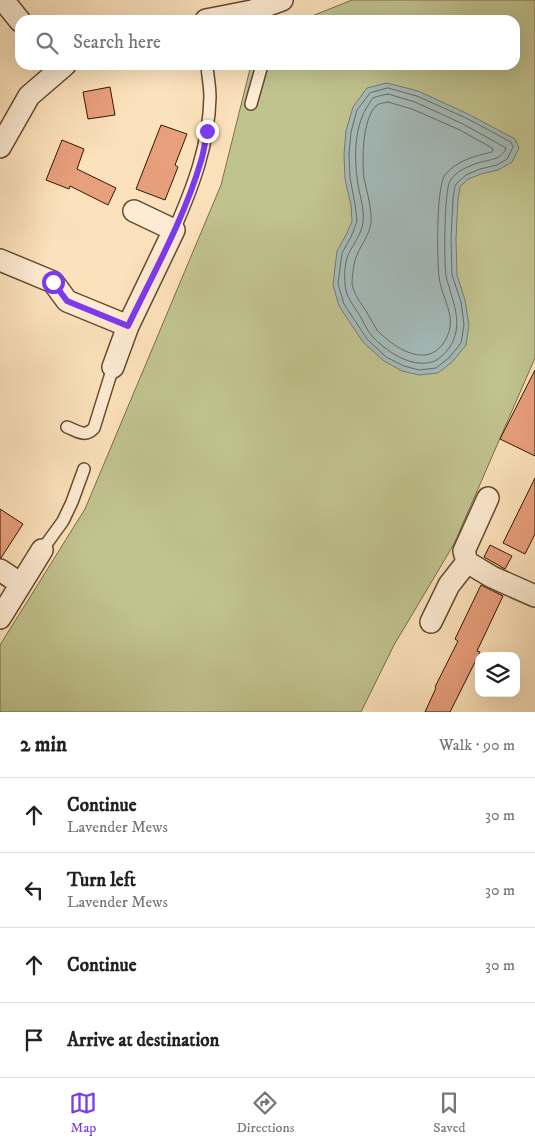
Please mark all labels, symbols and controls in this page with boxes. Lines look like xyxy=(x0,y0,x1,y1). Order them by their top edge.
search box xyxy=(15,15,520,70)
icon: search xyxy=(33,29,61,57)
text: Search here xyxy=(73,31,161,54)
route end xyxy=(196,120,219,143)
route start xyxy=(42,271,65,294)
map controls xyxy=(475,652,520,697)
button: layers xyxy=(475,652,520,697)
text: 2 min xyxy=(20,732,67,758)
text: Walk · 90 m xyxy=(439,735,515,755)
text: Continue xyxy=(67,794,137,817)
icon: ahead xyxy=(20,801,48,829)
text: 30 m xyxy=(485,805,515,825)
text: Lavender Mews xyxy=(67,817,168,837)
text: Turn left xyxy=(67,869,136,892)
icon: left xyxy=(20,876,48,904)
text: 30 m xyxy=(485,880,515,900)
text: Lavender Mews xyxy=(67,892,168,912)
icon: ahead xyxy=(20,951,48,979)
text: Continue xyxy=(67,954,137,977)
text: 30 m xyxy=(485,955,515,975)
icon: arrive xyxy=(20,1026,48,1054)
text: Arrive at destination xyxy=(67,1029,219,1052)
tab: Map xyxy=(69,1089,97,1137)
tab: Directions xyxy=(236,1089,294,1137)
tab: Saved xyxy=(433,1089,466,1137)

